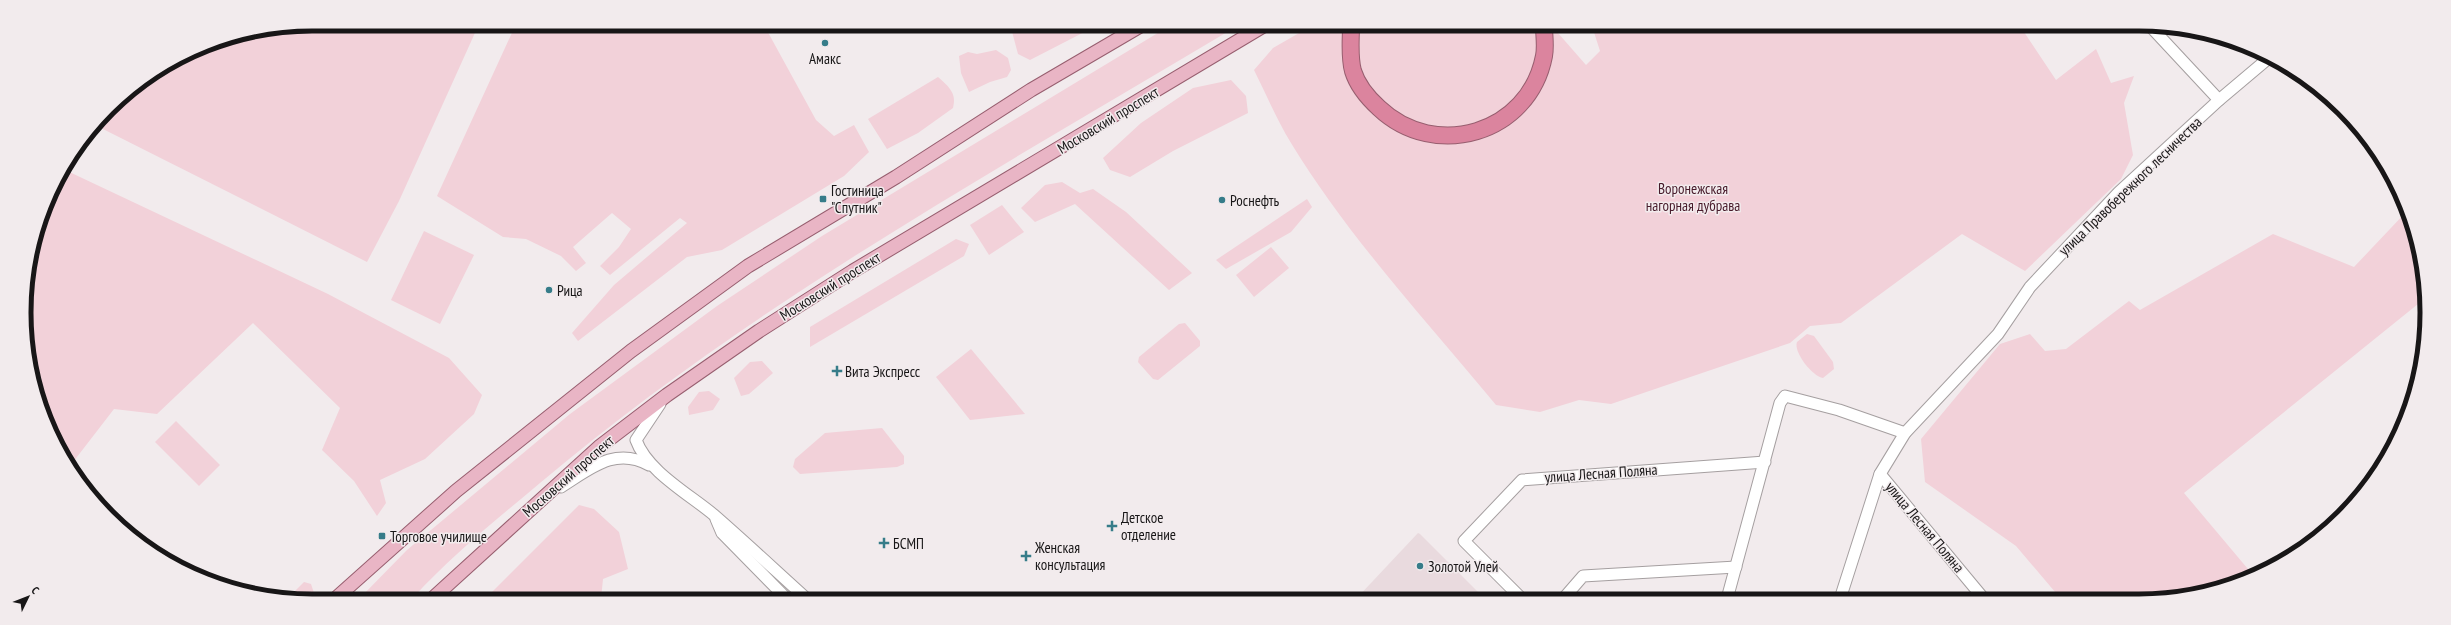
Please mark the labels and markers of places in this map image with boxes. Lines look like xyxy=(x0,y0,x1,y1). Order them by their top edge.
marker: Амакс xyxy=(820,38,830,48)
place label: Амакс xyxy=(809,49,842,68)
place label: Гостиница "Спутник" xyxy=(831,181,884,217)
place label: Роснефть xyxy=(1230,191,1280,210)
marker: Гостиница "Спутник" xyxy=(818,194,828,204)
marker: Роснефть xyxy=(1217,195,1227,205)
place label: Рица xyxy=(557,281,583,300)
marker: Рица xyxy=(544,285,554,295)
place label: Вита Экспресс xyxy=(845,362,921,381)
marker: Вита Экспресс xyxy=(832,366,842,376)
place label: Детское отделение xyxy=(1121,508,1176,544)
marker: Детское отделение xyxy=(1106,520,1118,532)
place label: Торговое училище xyxy=(390,527,487,546)
marker: Торговое училище xyxy=(377,531,387,541)
place label: БСМП xyxy=(893,534,924,553)
marker: БСМП xyxy=(878,537,890,549)
place label: Женская консультация xyxy=(1034,538,1106,574)
marker: Женская консультация xyxy=(1020,550,1032,562)
place label: Золотой Улей xyxy=(1428,557,1498,576)
marker: Золотой Улей xyxy=(1415,561,1425,571)

